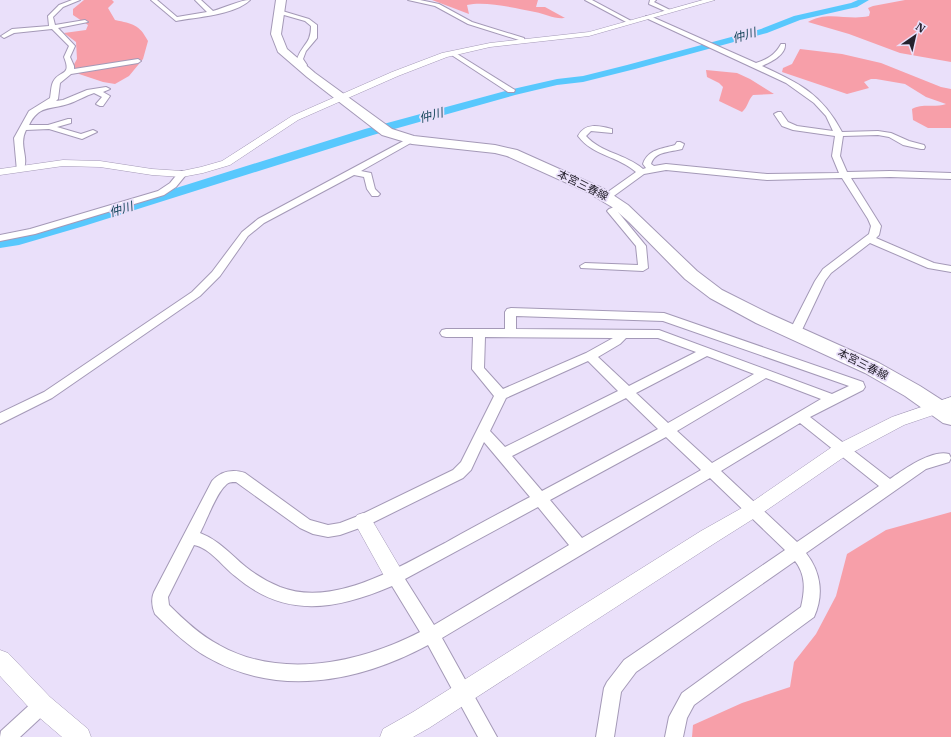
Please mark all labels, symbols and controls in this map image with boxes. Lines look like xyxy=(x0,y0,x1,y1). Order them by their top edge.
north arrow xyxy=(895,16,935,56)
text: N xyxy=(913,19,928,36)
water label: 仲川 xyxy=(730,24,760,46)
water label: 仲川 xyxy=(417,104,446,125)
street label: 本宮三春線 xyxy=(555,167,611,203)
water label: 仲川 xyxy=(107,198,137,220)
street label: 本宮三春線 xyxy=(835,345,891,383)

